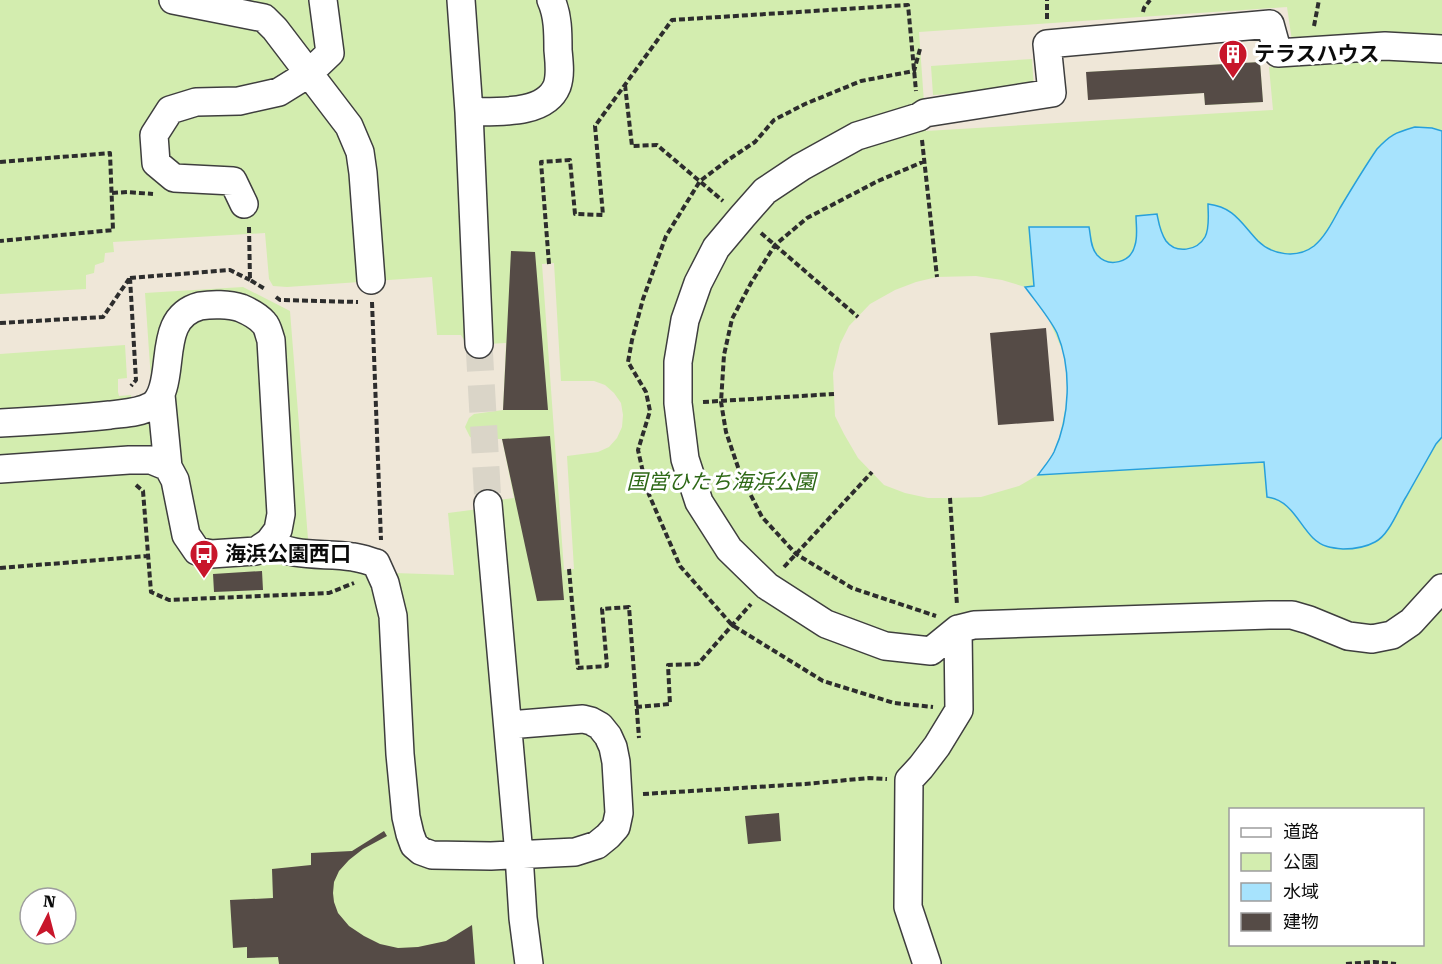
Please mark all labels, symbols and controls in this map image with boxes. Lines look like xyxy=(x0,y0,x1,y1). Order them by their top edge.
building icon: テラスハウス xyxy=(1217,38,1249,80)
place label: テラスハウス xyxy=(1254,42,1380,66)
park label: 国営ひたち海浜公園 xyxy=(627,470,818,494)
bus stop icon: 海浜公園西口 xyxy=(188,538,220,580)
place label: 海浜公園西口 xyxy=(225,542,351,566)
legend xyxy=(1229,808,1424,946)
text: 道路 xyxy=(1283,821,1319,842)
text: 公園 xyxy=(1283,851,1319,872)
text: 水域 xyxy=(1283,881,1319,902)
north arrow xyxy=(18,886,78,946)
text: N xyxy=(42,891,57,912)
text: 建物 xyxy=(1283,911,1319,932)

